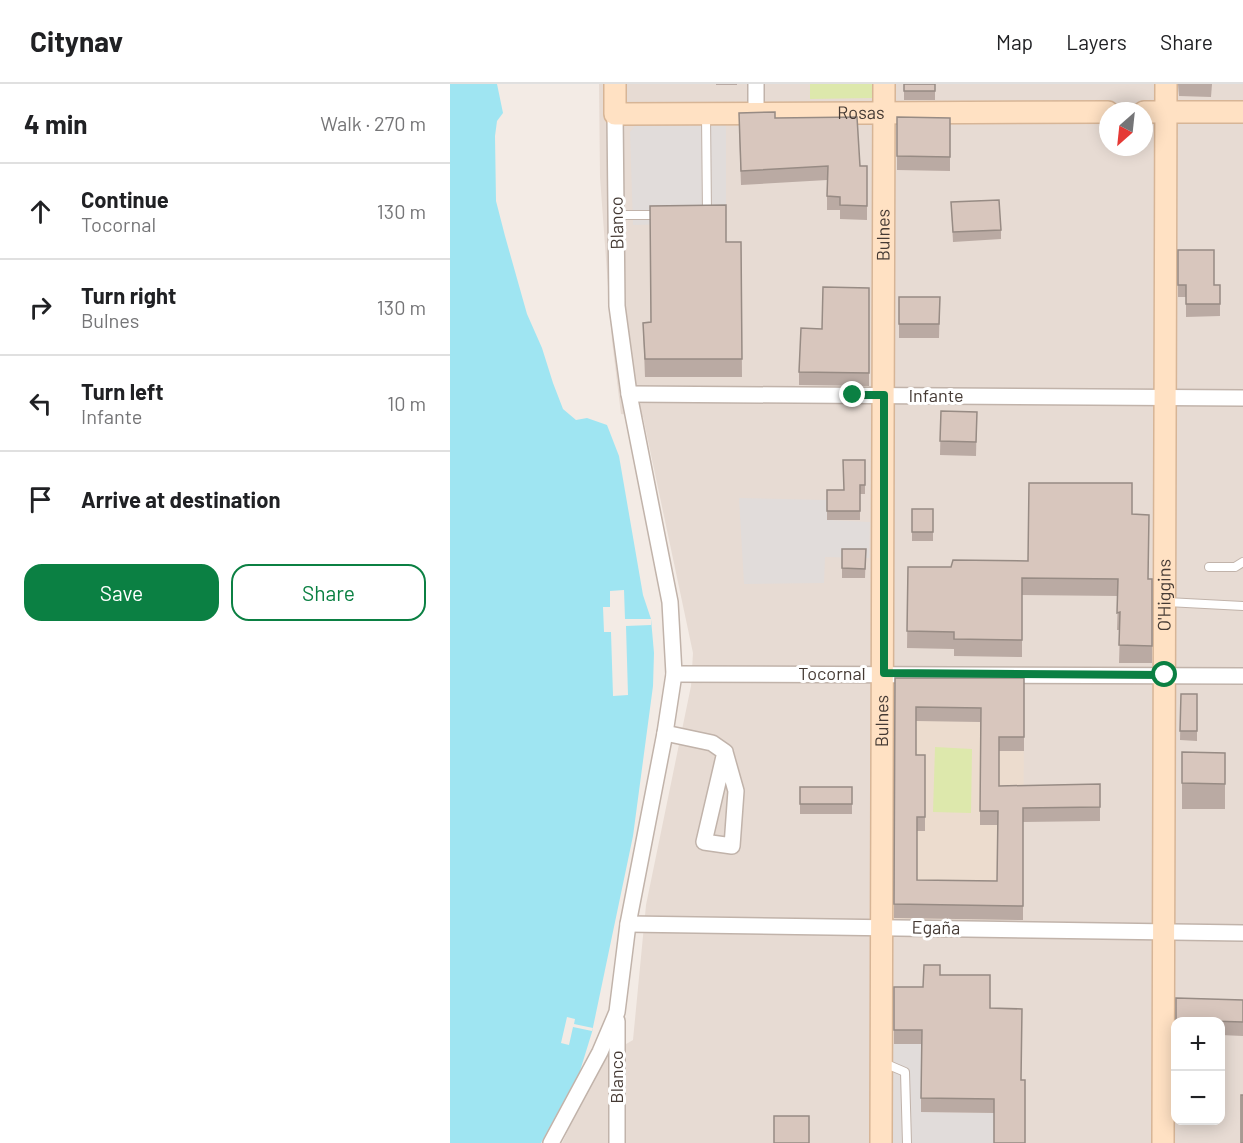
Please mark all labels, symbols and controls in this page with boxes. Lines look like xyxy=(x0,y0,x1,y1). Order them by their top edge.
text: Citynav xyxy=(30,24,123,58)
text: Map xyxy=(996,29,1033,54)
text: Layers xyxy=(1066,29,1127,54)
text: Share xyxy=(1160,29,1213,54)
street label: Rosas xyxy=(837,101,885,123)
north arrow xyxy=(1099,102,1153,156)
text: 4 min xyxy=(24,108,88,139)
text: Walk · 270 m xyxy=(320,111,426,135)
text: Continue xyxy=(81,186,169,212)
icon: ahead xyxy=(24,195,57,228)
street label: Blanco xyxy=(605,196,627,250)
text: 130 m xyxy=(377,199,426,223)
street label: Bulnes xyxy=(871,209,894,261)
text: Tocornal xyxy=(81,212,156,236)
text: Turn right xyxy=(81,282,176,308)
icon: right xyxy=(24,291,57,324)
text: 130 m xyxy=(377,295,426,319)
text: Bulnes xyxy=(81,308,139,332)
text: Turn left xyxy=(81,378,164,404)
route end xyxy=(839,381,865,407)
street label: Infante xyxy=(908,384,964,406)
icon: left xyxy=(24,387,57,420)
text: 10 m xyxy=(387,391,426,415)
text: Infante xyxy=(81,404,142,428)
icon: arrive xyxy=(24,483,57,516)
text: Arrive at destination xyxy=(81,486,280,512)
street label: O'Higgins xyxy=(1152,559,1175,631)
button: Save xyxy=(24,564,219,621)
button: Share xyxy=(231,564,426,621)
route start xyxy=(1151,661,1177,687)
street label: Tocornal xyxy=(798,662,866,684)
street label: Bulnes xyxy=(870,695,892,747)
street label: Egaña xyxy=(912,916,961,938)
map controls xyxy=(1171,1017,1225,1125)
button: + xyxy=(1171,1017,1225,1071)
street label: Blanco xyxy=(605,1050,627,1104)
button: − xyxy=(1171,1071,1225,1125)

